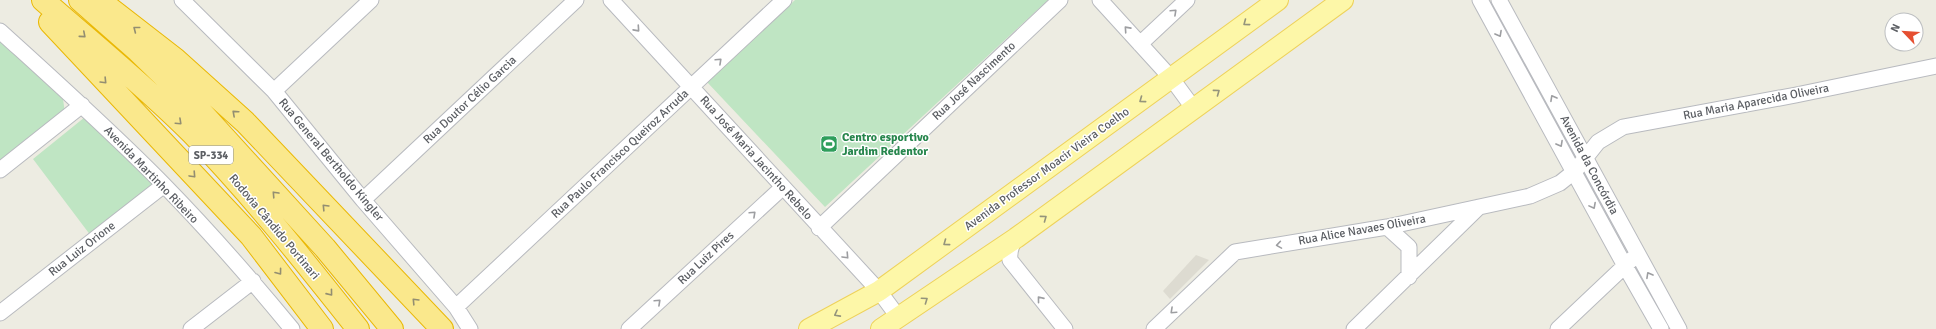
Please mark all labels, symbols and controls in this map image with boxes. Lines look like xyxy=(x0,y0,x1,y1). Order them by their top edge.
one-way arrow xyxy=(1169,10,1177,17)
north arrow xyxy=(1884,12,1924,52)
one-way arrow xyxy=(1244,18,1251,25)
text: N xyxy=(1888,22,1903,34)
one-way arrow xyxy=(632,24,640,32)
one-way arrow xyxy=(1124,26,1131,34)
one-way arrow xyxy=(134,27,141,34)
one-way arrow xyxy=(78,30,86,38)
one-way arrow xyxy=(1495,30,1502,37)
street label: Rua José Nascimento xyxy=(929,38,1019,124)
street label: Rua Doutor Célio Garcia xyxy=(420,53,520,147)
one-way arrow xyxy=(714,58,722,66)
one-way arrow xyxy=(99,76,106,83)
street label: Rua Maria Aparecida Oliveira xyxy=(1682,81,1830,123)
street label: Rua Paulo Francisco Queiroz Arruda xyxy=(548,86,692,222)
one-way arrow xyxy=(1212,90,1219,97)
street label: Rua José Maria Jacintho Rebelo xyxy=(696,93,816,223)
one-way arrow xyxy=(1550,95,1558,102)
street label: Rua General Bertholdo Kingler xyxy=(275,96,387,225)
one-way arrow xyxy=(1139,96,1146,103)
street label: Avenida Professor Moacir Vieira Coelho xyxy=(962,104,1132,234)
one-way arrow xyxy=(232,111,240,118)
street label: Avenida da Concórdia xyxy=(1557,113,1621,217)
one-way arrow xyxy=(175,117,182,124)
street label: Avenida Martinho Ribeiro xyxy=(101,123,201,227)
place label: Centro esportivo Jardim Redentor xyxy=(842,130,929,159)
sports icon: Centro esportivo Jardim Redentor xyxy=(819,134,839,154)
one-way arrow xyxy=(1555,140,1562,147)
road number: SP-334 xyxy=(189,146,233,164)
one-way arrow xyxy=(189,170,196,177)
street label: Rodovia Cândido Portinari xyxy=(225,171,323,283)
one-way arrow xyxy=(272,191,279,199)
one-way arrow xyxy=(1588,201,1595,209)
one-way arrow xyxy=(322,204,330,212)
one-way arrow xyxy=(748,211,756,219)
street label: Rua Alice Navaes Oliveira xyxy=(1297,211,1427,249)
one-way arrow xyxy=(1039,216,1046,223)
street label: Rua Luiz Orione xyxy=(46,218,118,280)
street label: Rua Luiz Pires xyxy=(675,228,737,288)
one-way arrow xyxy=(943,238,950,245)
one-way arrow xyxy=(1276,240,1282,249)
one-way arrow xyxy=(841,251,849,259)
one-way arrow xyxy=(274,268,281,275)
one-way arrow xyxy=(1646,272,1653,279)
one-way arrow xyxy=(325,289,332,296)
one-way arrow xyxy=(1038,296,1045,303)
one-way arrow xyxy=(921,297,928,305)
one-way arrow xyxy=(412,298,420,306)
one-way arrow xyxy=(653,300,661,307)
one-way arrow xyxy=(1170,306,1178,313)
one-way arrow xyxy=(834,309,842,316)

